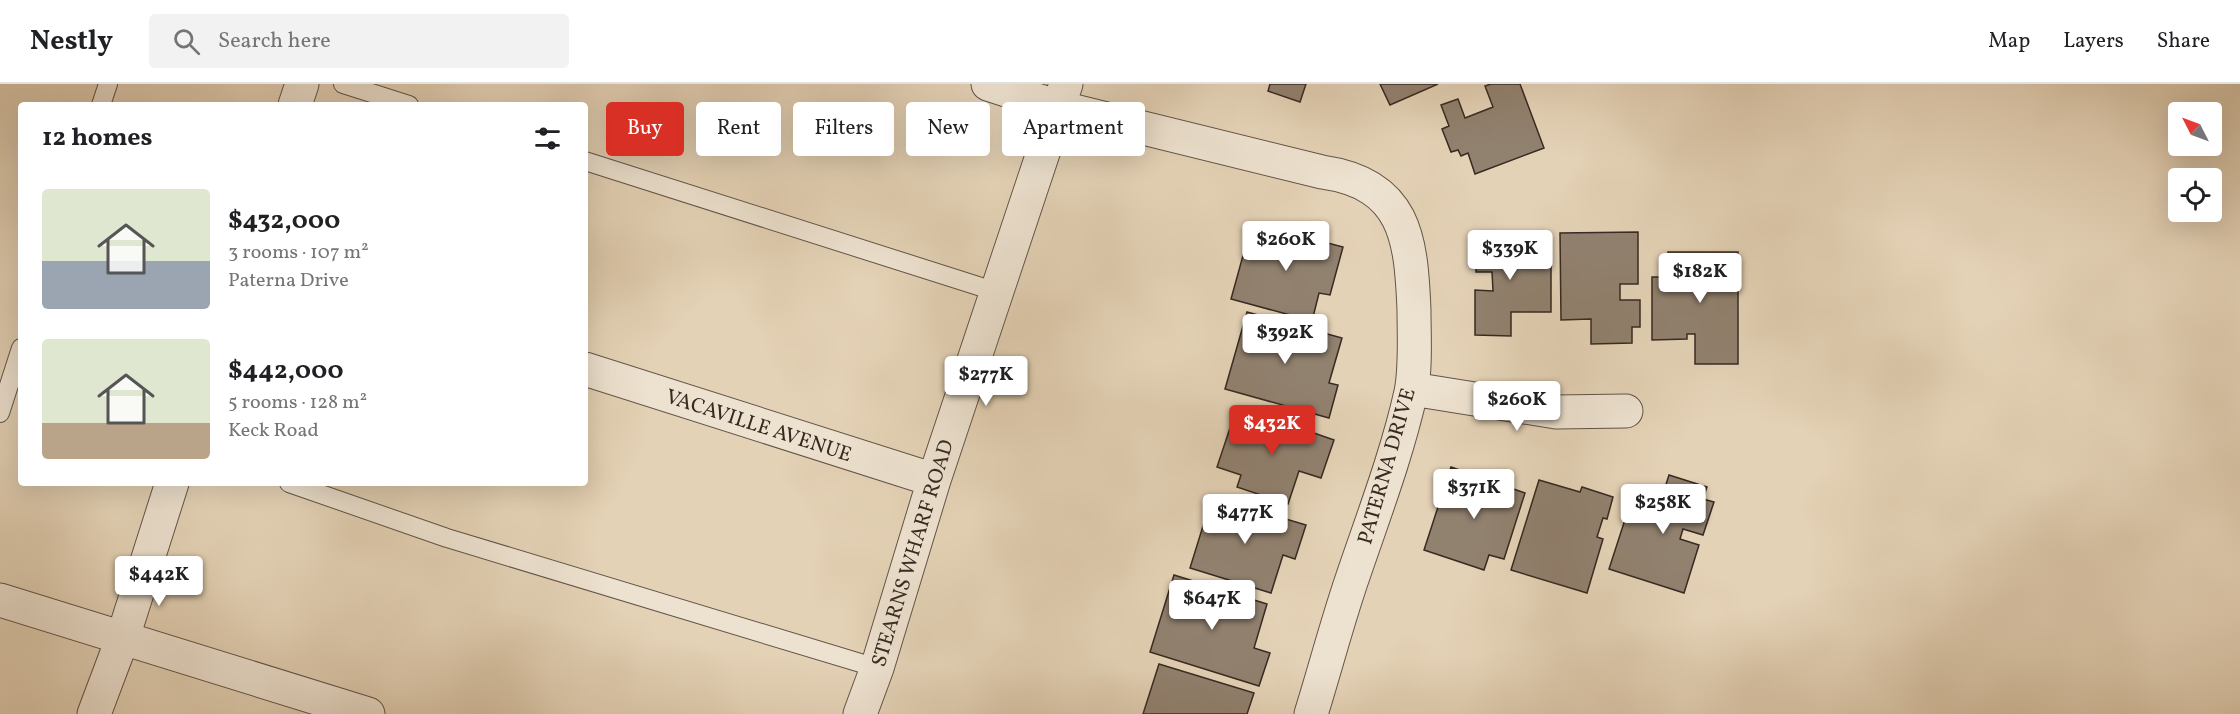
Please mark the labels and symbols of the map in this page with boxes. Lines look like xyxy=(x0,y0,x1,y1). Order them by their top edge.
north arrow xyxy=(2168,102,2222,156)
pin: $260K xyxy=(1244,221,1328,272)
pin: $339K xyxy=(1468,230,1552,281)
pin: $182K xyxy=(1658,253,1742,304)
pin: $392K xyxy=(1243,314,1327,365)
pin: $277K xyxy=(944,356,1028,407)
pin: $260K xyxy=(1475,381,1559,432)
street label: VACAVILLE AVENUE xyxy=(662,383,855,470)
street label: PATERNA DRIVE xyxy=(1351,385,1424,548)
pin: $432K xyxy=(1230,405,1314,456)
street label: STEARNS WHARF ROAD xyxy=(865,436,962,671)
pin: $371K xyxy=(1432,469,1516,520)
pin: $258K xyxy=(1621,484,1705,535)
pin: $477K xyxy=(1203,494,1287,545)
pin: $442K xyxy=(117,556,201,607)
pin: $647K xyxy=(1170,580,1254,631)

